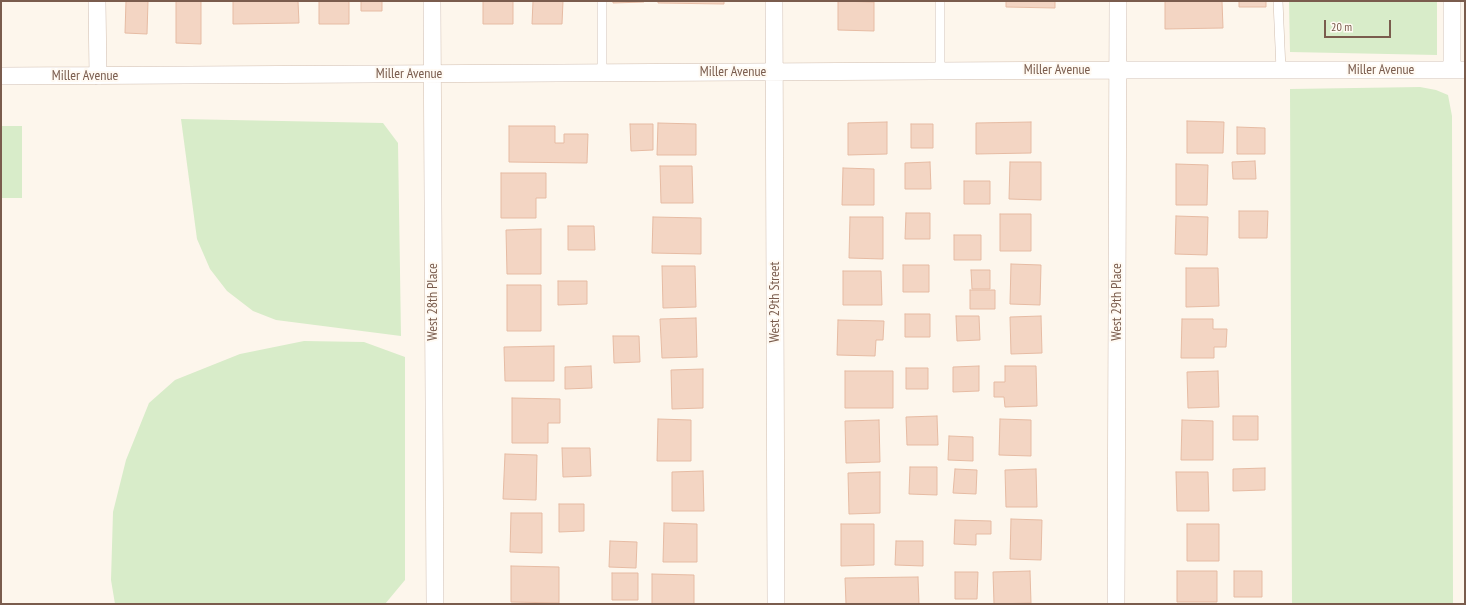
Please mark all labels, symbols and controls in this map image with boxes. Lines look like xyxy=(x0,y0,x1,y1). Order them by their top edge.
scale bar xyxy=(1326,12,1393,38)
text: 20 m xyxy=(1331,19,1352,34)
street label: Miller Avenue xyxy=(1024,62,1090,78)
street label: Miller Avenue xyxy=(1348,62,1414,78)
street label: Miller Avenue xyxy=(700,64,766,80)
street label: Miller Avenue xyxy=(376,66,442,82)
street label: Miller Avenue xyxy=(52,68,118,84)
street label: West 29th Street xyxy=(767,262,783,342)
street label: West 28th Place xyxy=(425,263,441,341)
street label: West 29th Place xyxy=(1109,263,1125,341)

